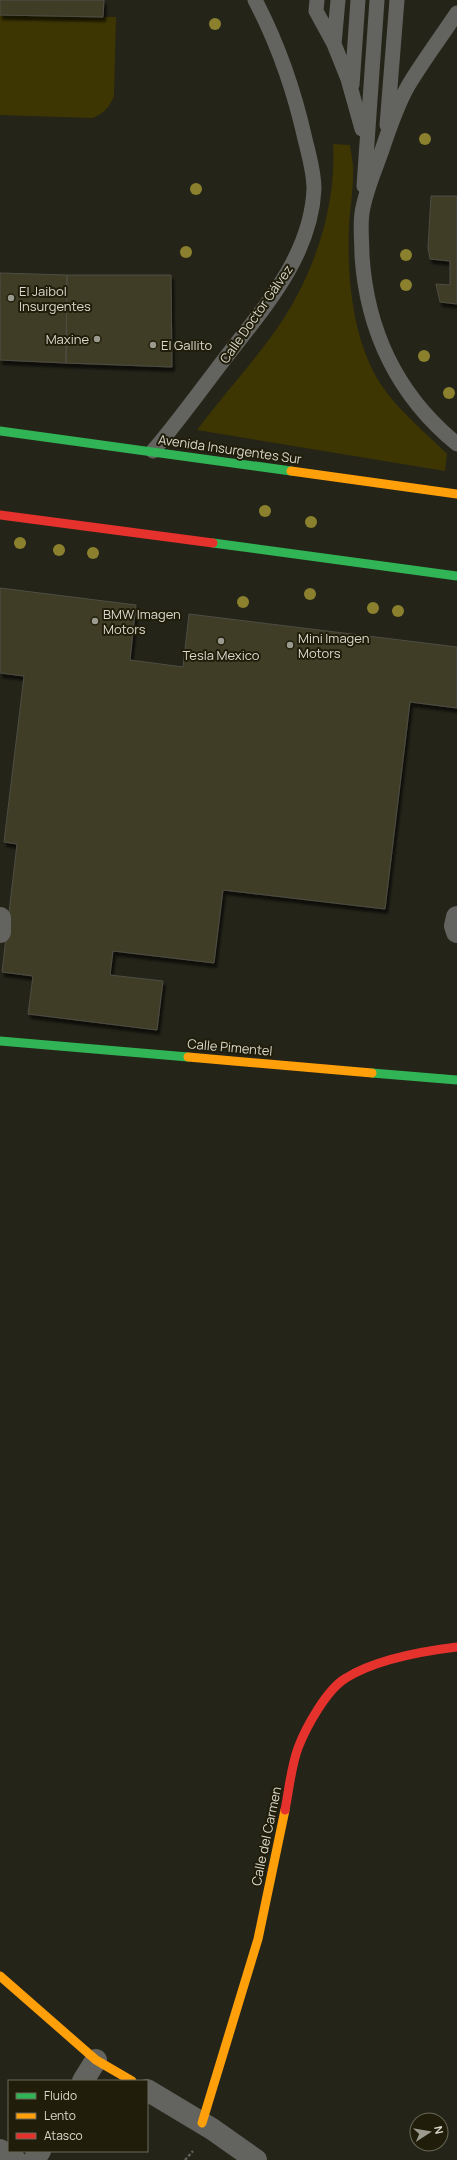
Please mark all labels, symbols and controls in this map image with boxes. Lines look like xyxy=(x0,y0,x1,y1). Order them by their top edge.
street label: Calle Doctor Gálvez xyxy=(215,261,297,367)
place label: El Jaibol Insurgentes xyxy=(19,282,91,315)
marker: El Jaibol Insurgentes xyxy=(6,293,16,303)
place label: Maxine xyxy=(46,330,89,348)
marker: Maxine xyxy=(92,334,102,344)
place label: El Gallito xyxy=(161,336,212,354)
marker: El Gallito xyxy=(148,340,158,350)
street label: Avenida Insurgentes Sur xyxy=(157,430,303,468)
place label: BMW Imagen Motors xyxy=(103,605,181,638)
marker: BMW Imagen Motors xyxy=(90,616,100,626)
place label: Mini Imagen Motors xyxy=(298,629,369,662)
marker: Tesla Mexico xyxy=(216,636,226,646)
marker: Mini Imagen Motors xyxy=(285,640,295,650)
place label: Tesla Mexico xyxy=(183,646,260,664)
street label: Calle Pimentel xyxy=(187,1034,273,1060)
street label: Calle del Carmen xyxy=(247,1785,285,1887)
legend xyxy=(8,2080,148,2152)
text: Fluido xyxy=(44,2087,77,2104)
text: Lento xyxy=(44,2107,76,2124)
north arrow xyxy=(409,2112,449,2152)
text: N xyxy=(431,2124,447,2135)
text: Atasco xyxy=(44,2127,83,2144)

